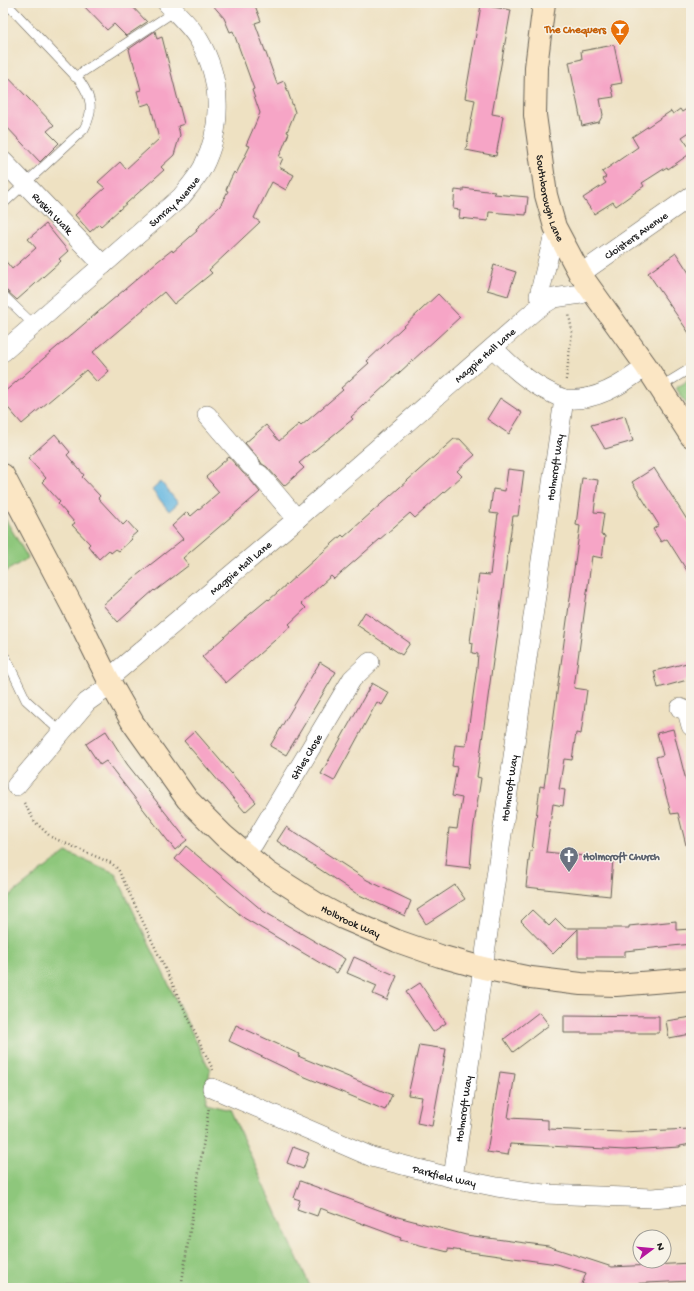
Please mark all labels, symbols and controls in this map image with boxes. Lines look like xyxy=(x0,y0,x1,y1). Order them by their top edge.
bar icon: The Chequers xyxy=(609,18,631,46)
place label: The Chequers xyxy=(544,25,607,38)
street label: Southborough Lane xyxy=(533,154,566,244)
street label: Sunray Avenue xyxy=(147,174,203,230)
street label: Ruskin Walk xyxy=(29,191,75,238)
street label: Cloisters Avenue xyxy=(603,210,671,263)
street label: Magpie Hall Lane xyxy=(453,326,519,386)
street label: Holmcroft Way xyxy=(546,433,567,501)
street label: Magpie Hall Lane xyxy=(208,539,275,598)
street label: Stiles Close xyxy=(289,732,326,782)
street label: Holmcroft Way xyxy=(500,754,521,822)
church icon: Holmcroft Church xyxy=(558,845,580,873)
place label: Holmcroft Church xyxy=(583,851,660,864)
street label: Holbrook Way xyxy=(318,903,382,941)
street label: Holmcroft Way xyxy=(454,1074,476,1143)
street label: Parkfield Way xyxy=(410,1164,477,1191)
north arrow xyxy=(632,1229,672,1269)
text: N xyxy=(653,1242,666,1252)

